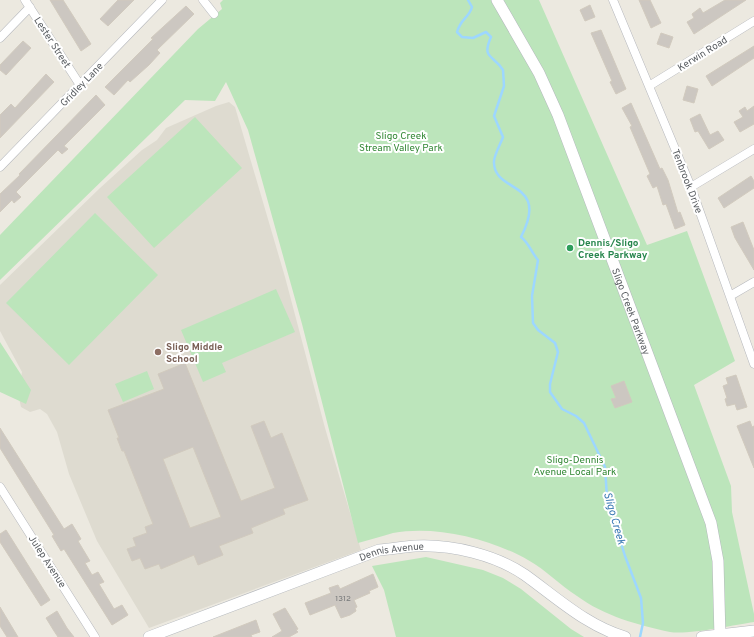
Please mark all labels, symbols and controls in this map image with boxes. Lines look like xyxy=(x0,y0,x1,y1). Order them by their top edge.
street label: Lester Street xyxy=(30,15,73,71)
street label: Kerwin Road xyxy=(675,34,730,75)
street label: Gridley Lane xyxy=(58,60,106,110)
park label: Sligo Creek Stream Valley Park xyxy=(359,130,443,155)
street label: Tenbrook Drive xyxy=(668,148,705,216)
place label: Dennis/Sligo Creek Parkway xyxy=(578,237,648,262)
marker: Dennis/Sligo Creek Parkway xyxy=(565,243,575,253)
street label: Sligo Creek Parkway xyxy=(608,267,652,357)
place label: Sligo Middle School xyxy=(166,341,223,366)
marker: Sligo Middle School xyxy=(153,347,163,357)
park label: Sligo-Dennis Avenue Local Park xyxy=(534,454,616,479)
water label: Sligo Creek xyxy=(600,490,628,547)
street label: Julep Avenue xyxy=(25,533,69,591)
street label: Dennis Avenue xyxy=(358,541,424,565)
house number: 1312 xyxy=(335,594,351,604)

